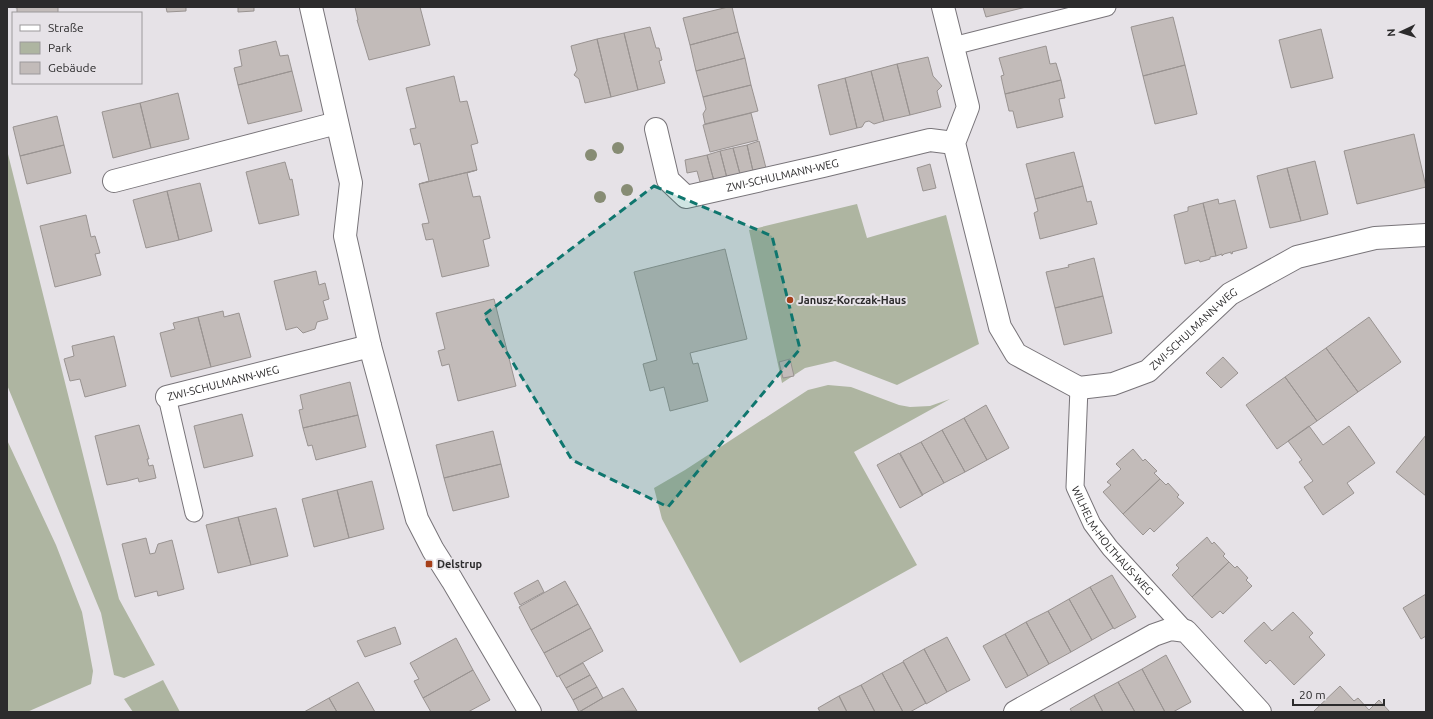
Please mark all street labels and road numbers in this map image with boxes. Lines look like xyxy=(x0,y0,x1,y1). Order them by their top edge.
street label: ZWI-SCHULMANN-WEG xyxy=(725,156,840,194)
street label: ZWI-SCHULMANN-WEG xyxy=(1147,285,1239,372)
street label: ZWI-SCHULMANN-WEG xyxy=(166,363,280,403)
street label: WILHELM-HOLTHAUS-WEG xyxy=(1069,484,1156,597)

